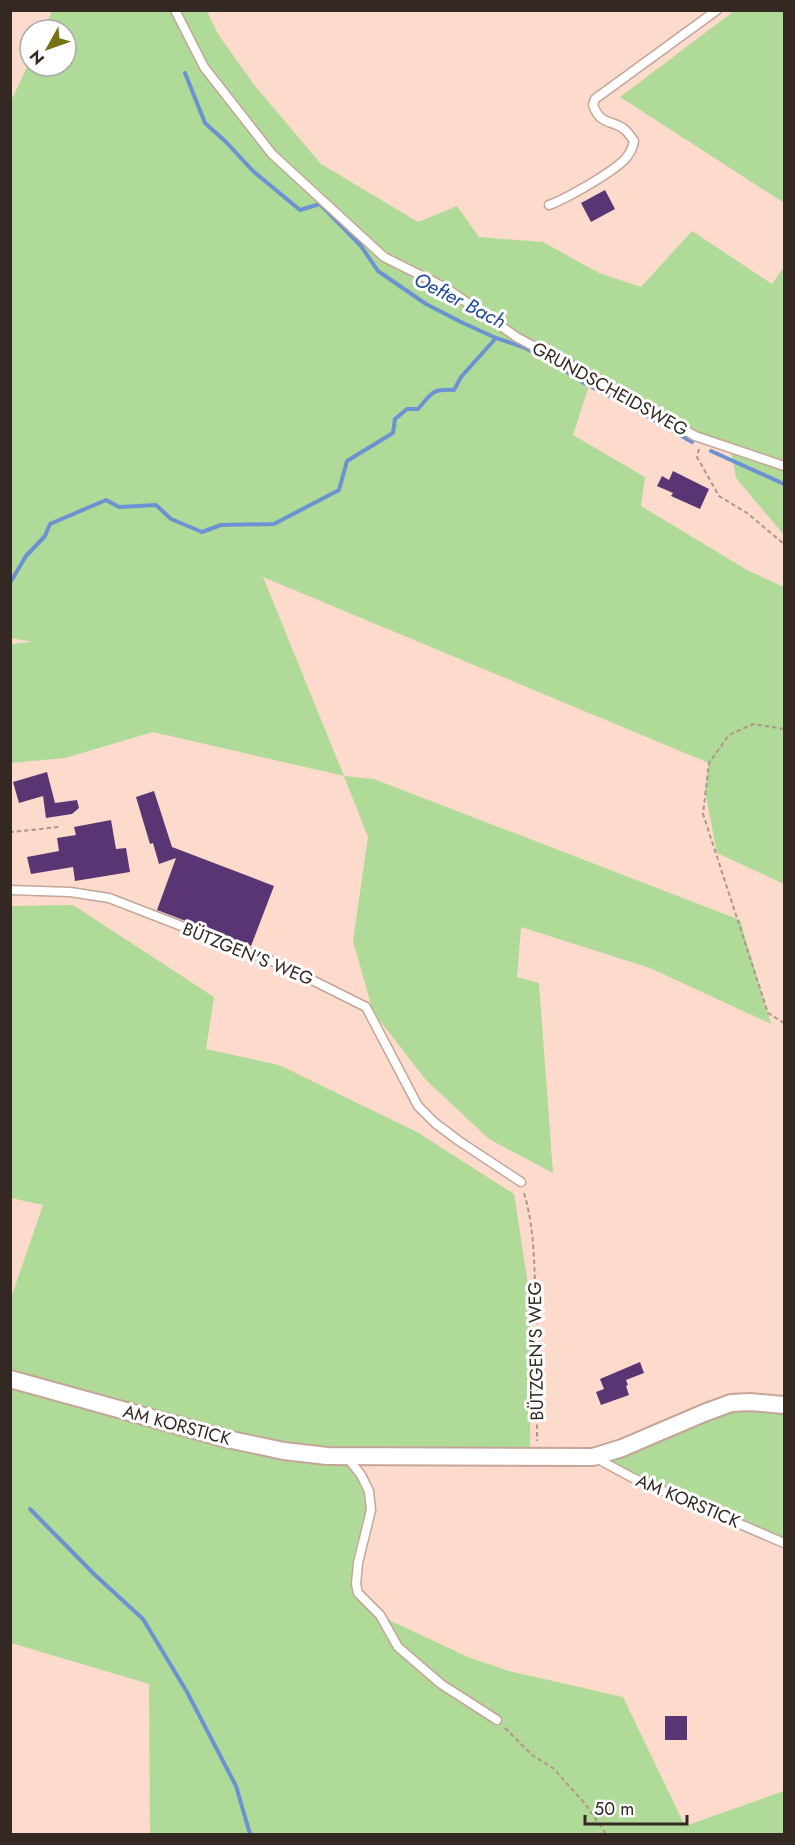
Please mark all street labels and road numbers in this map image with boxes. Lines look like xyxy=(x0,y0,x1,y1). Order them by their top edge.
street label: GRUNDSCHEIDSWEG xyxy=(527,335,693,443)
street label: BÜTZGEN'S WEG xyxy=(179,916,317,992)
street label: BÜTZGEN'S WEG xyxy=(522,1281,550,1421)
street label: AM KORSTICK xyxy=(120,1398,235,1452)
street label: AM KORSTICK xyxy=(632,1467,745,1535)

